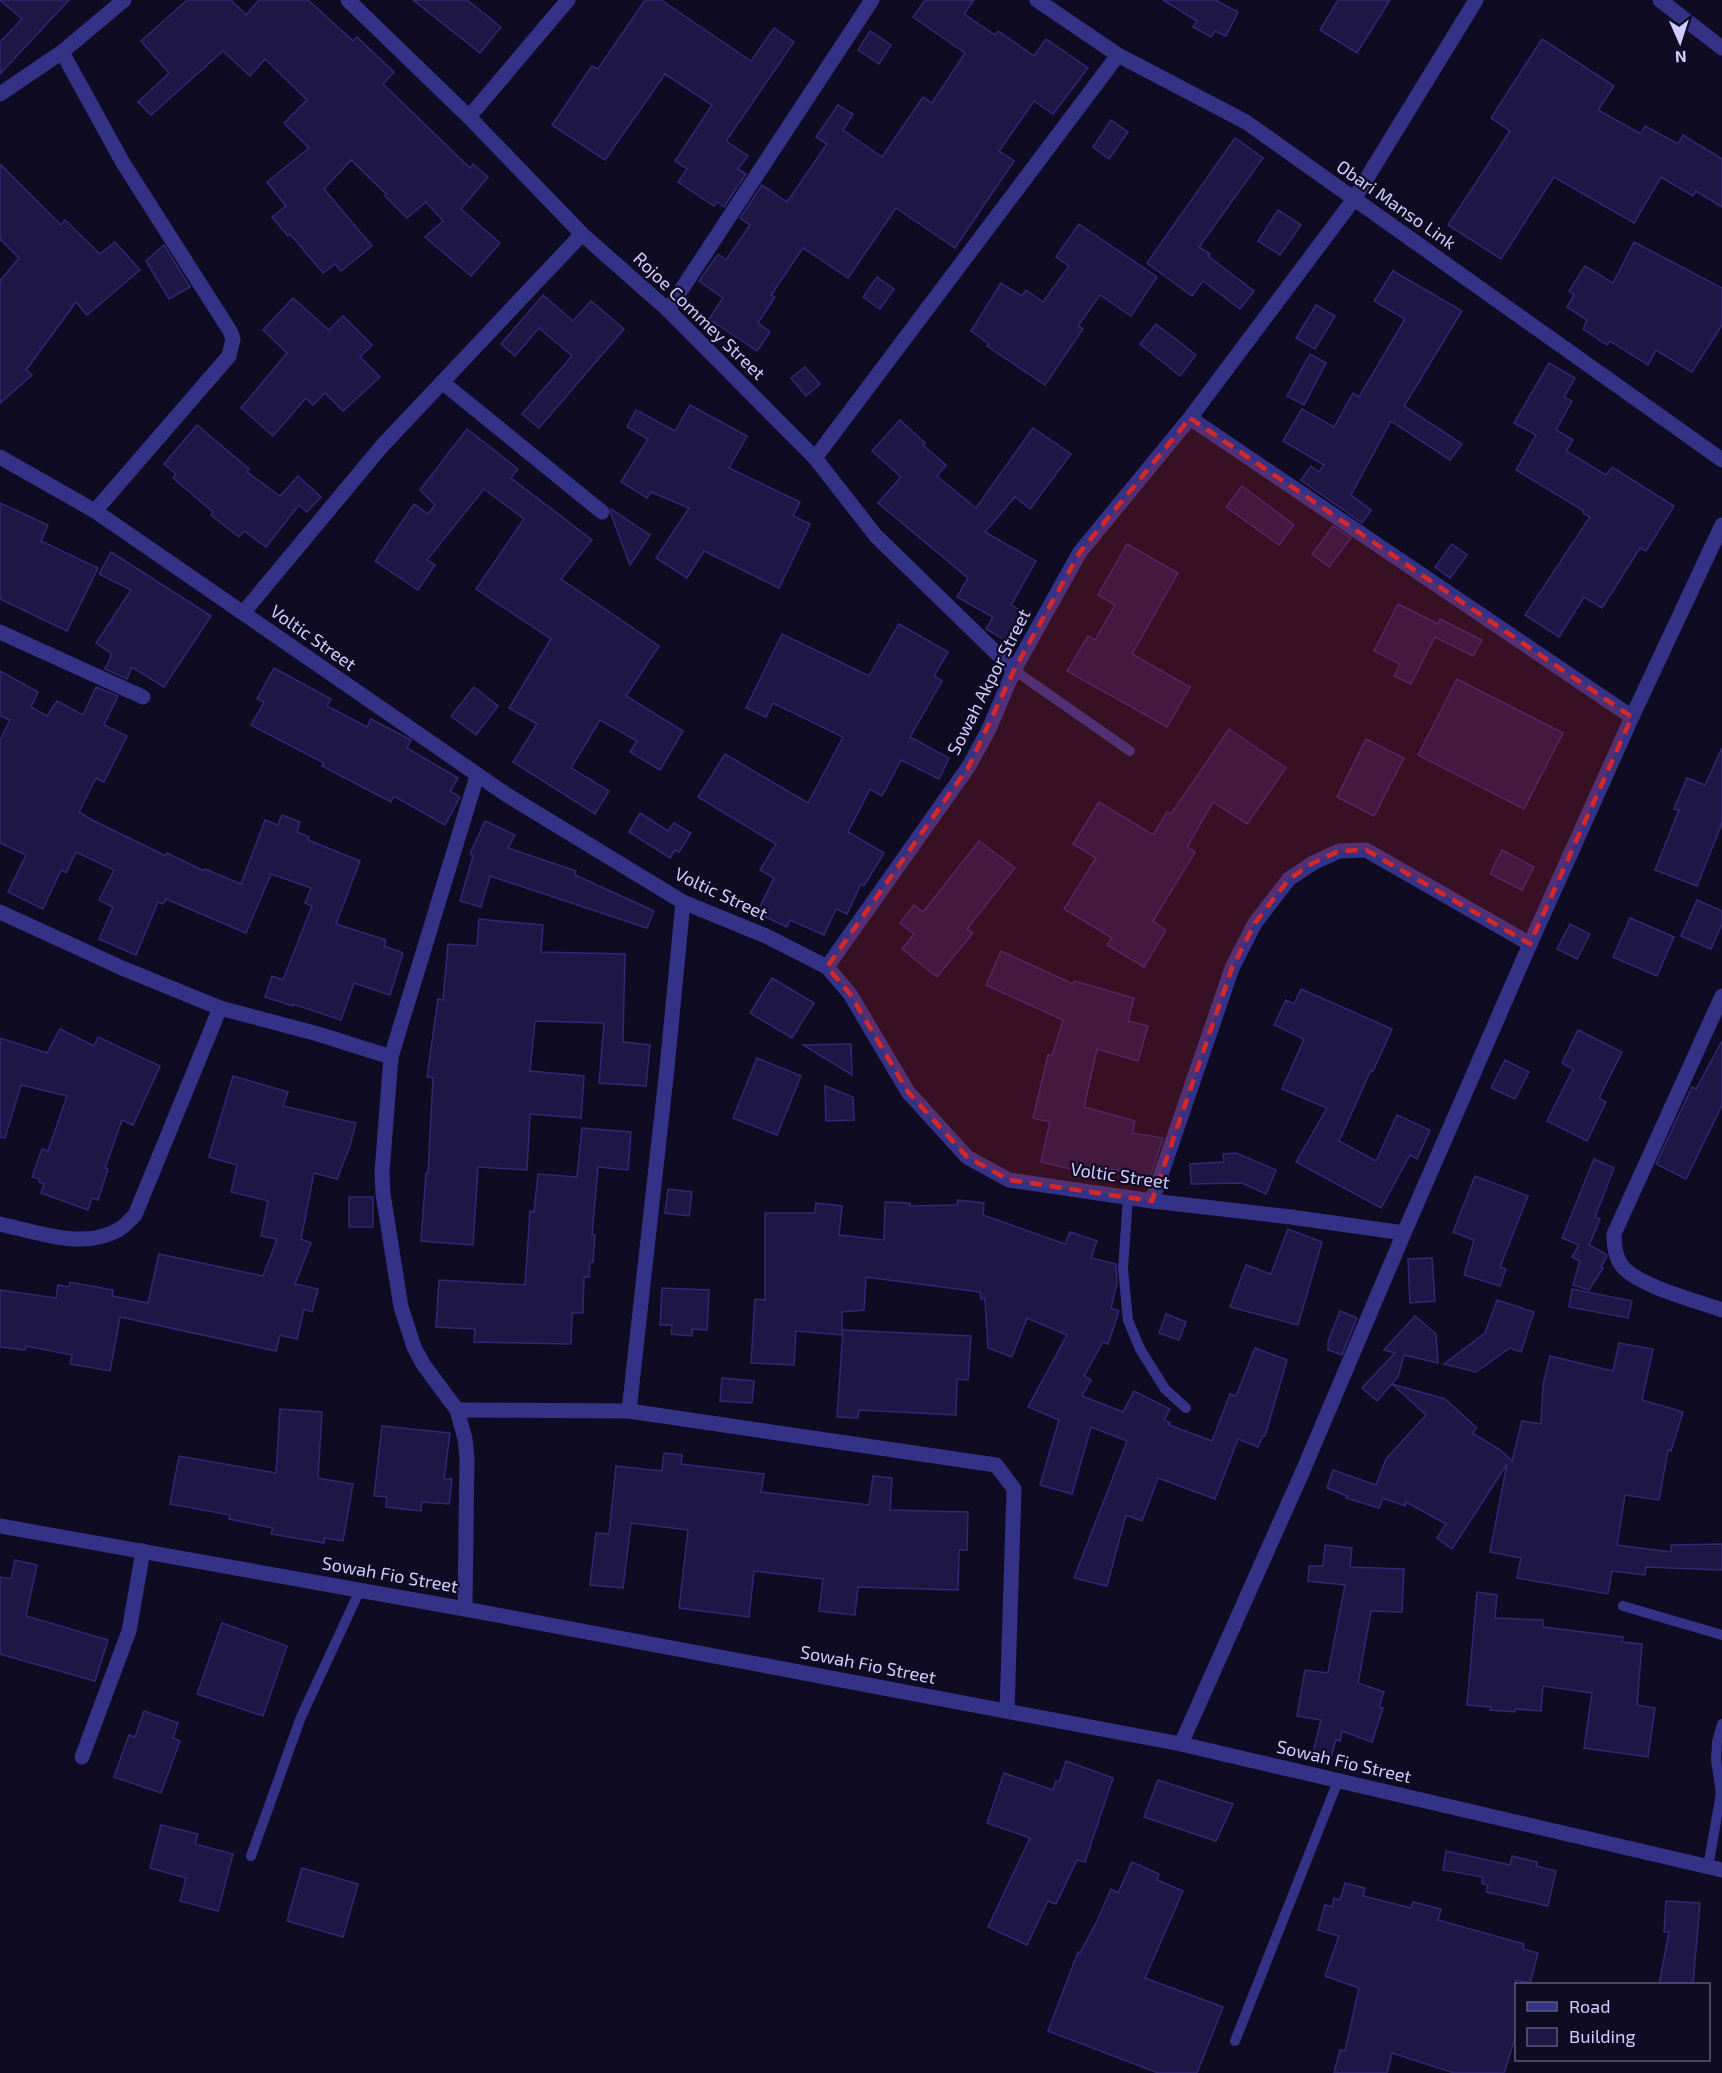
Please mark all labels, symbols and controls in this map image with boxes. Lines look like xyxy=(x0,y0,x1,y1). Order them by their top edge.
north arrow xyxy=(1650,12,1710,72)
text: N xyxy=(1675,48,1687,67)
street label: Obari Manso Link xyxy=(1333,155,1461,254)
street label: Rojoe Commey Street xyxy=(629,247,770,384)
street label: Voltic Street xyxy=(266,600,361,675)
street label: Sowah Akpor Street xyxy=(942,605,1034,758)
street label: Voltic Street xyxy=(672,862,771,924)
street label: Voltic Street xyxy=(1069,1157,1171,1193)
street label: Sowah Fio Street xyxy=(320,1551,460,1597)
street label: Sowah Fio Street xyxy=(798,1640,938,1688)
street label: Sowah Fio Street xyxy=(1275,1735,1414,1787)
legend xyxy=(1515,1983,1710,2061)
text: Road xyxy=(1569,1995,1610,2017)
text: Building xyxy=(1569,2025,1636,2047)

